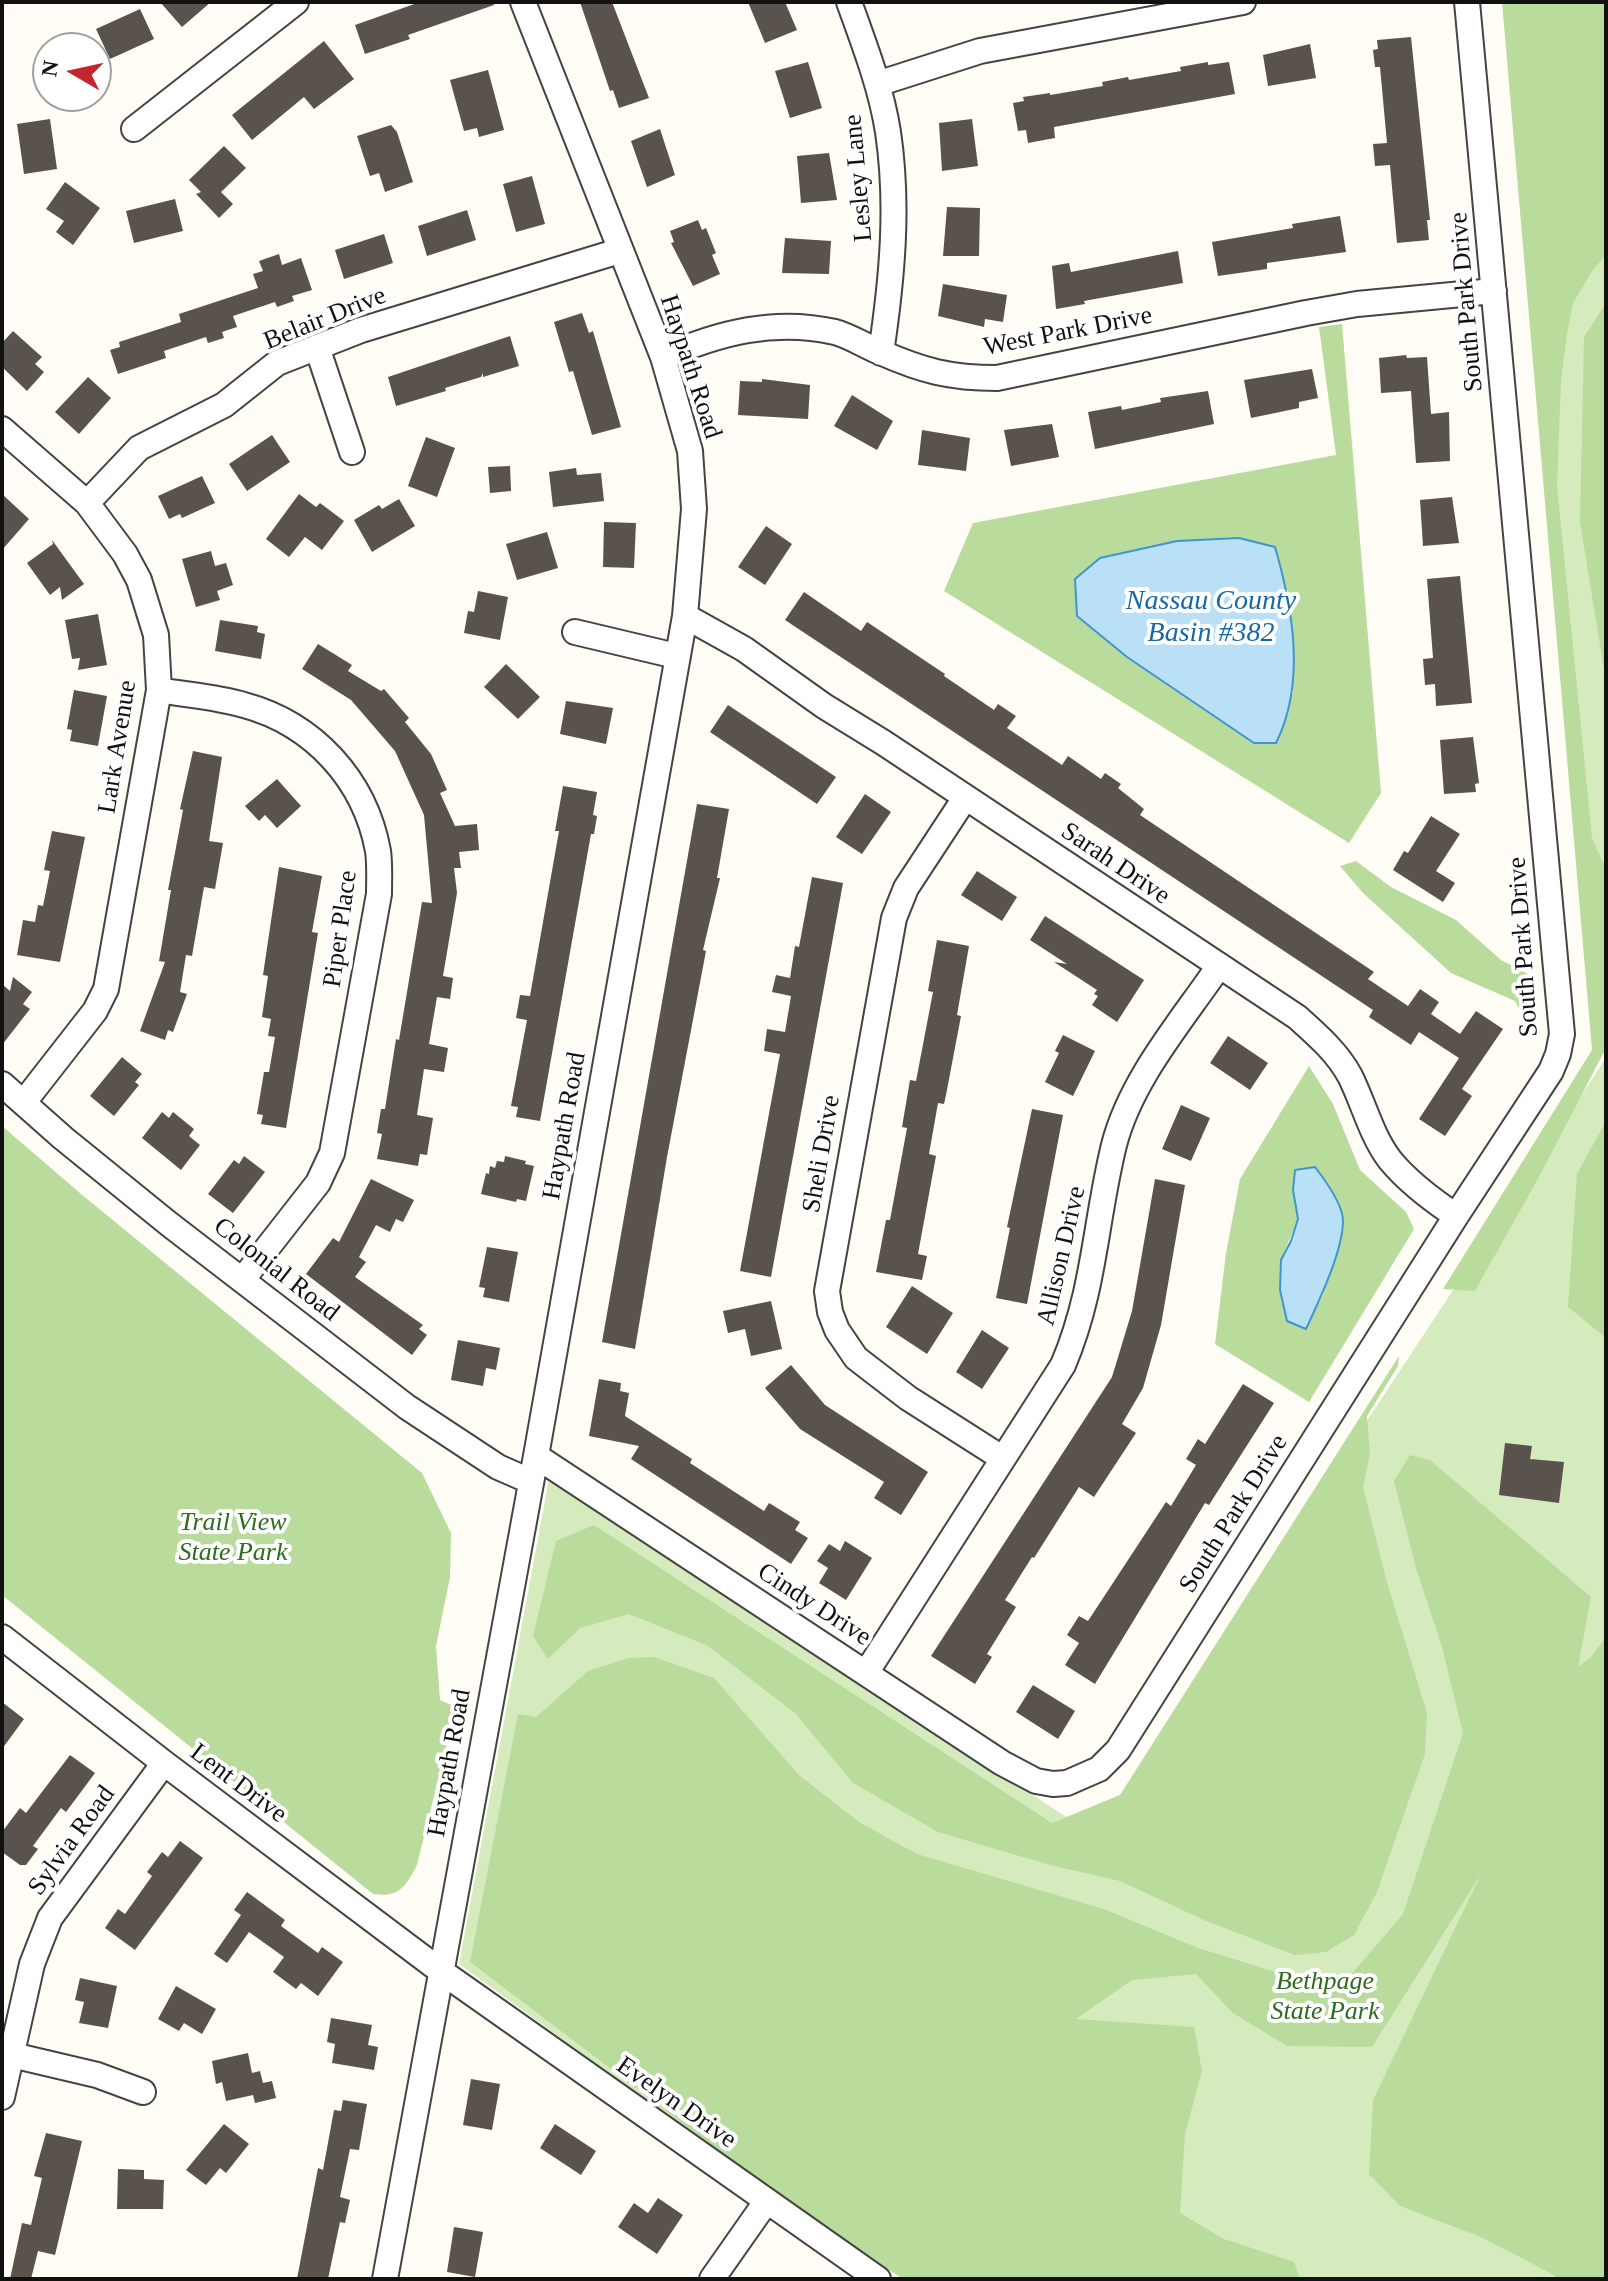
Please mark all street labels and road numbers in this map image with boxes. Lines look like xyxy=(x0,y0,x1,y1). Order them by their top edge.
street label: Lesley Lane xyxy=(838,113,880,243)
street label: South Park Drive xyxy=(1444,211,1490,393)
street label: Belair Drive xyxy=(259,280,391,358)
street label: Haypath Road xyxy=(652,291,728,443)
street label: West Park Drive xyxy=(981,300,1155,364)
street label: Lark Avenue xyxy=(92,678,144,816)
street label: Sarah Drive xyxy=(1055,816,1175,912)
street label: South Park Drive xyxy=(1502,856,1546,1038)
street label: Piper Place xyxy=(317,869,365,989)
street label: Haypath Road xyxy=(537,1050,593,1202)
street label: Sheli Drive xyxy=(796,1093,848,1215)
street label: Allison Drive xyxy=(1031,1183,1093,1329)
street label: Colonial Road xyxy=(207,1211,345,1329)
street label: South Park Drive xyxy=(1173,1429,1295,1599)
street label: Cindy Drive xyxy=(751,1557,877,1653)
street label: Haypath Road xyxy=(422,1687,478,1839)
street label: Lent Drive xyxy=(183,1737,293,1831)
street label: Sylvia Road xyxy=(22,1780,122,1902)
street label: Evelyn Drive xyxy=(610,2050,742,2156)

